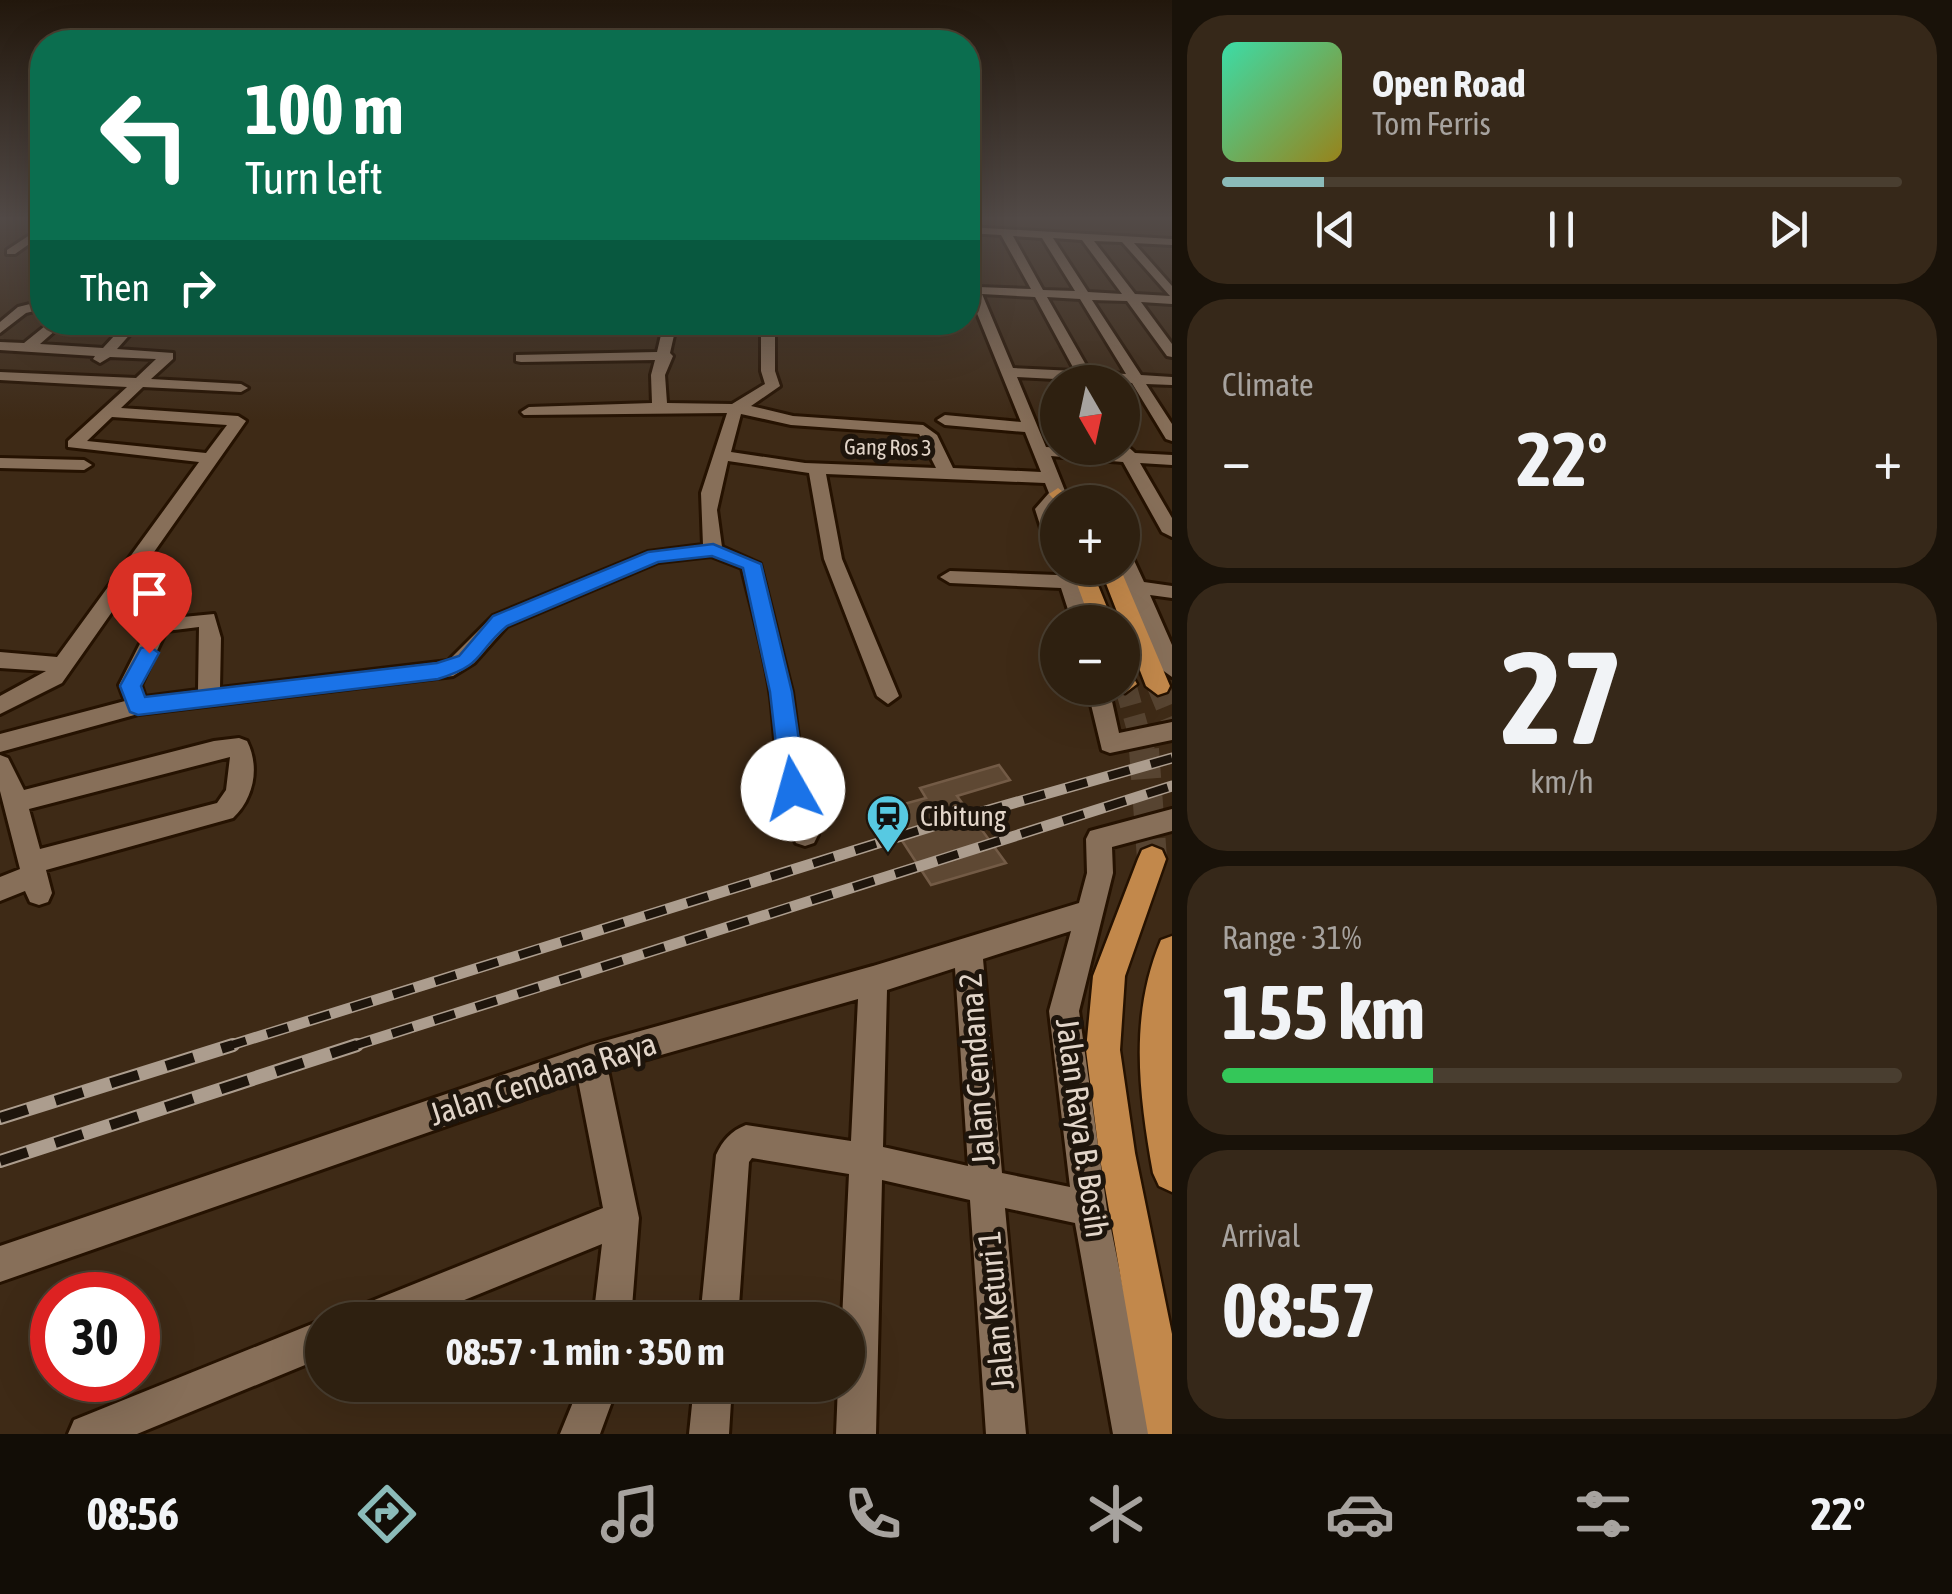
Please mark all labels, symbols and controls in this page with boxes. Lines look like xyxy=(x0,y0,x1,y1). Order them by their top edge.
text: Open Road xyxy=(1372,62,1526,105)
text: 100 m xyxy=(245,69,404,149)
icon: left xyxy=(80,70,210,200)
text: Tom Ferris xyxy=(1372,105,1491,142)
text: Turn left xyxy=(245,152,383,204)
icon: previous xyxy=(1308,202,1363,257)
icon: pause xyxy=(1534,202,1589,257)
icon: next xyxy=(1761,202,1816,257)
icon: right xyxy=(170,260,225,315)
text: Then xyxy=(80,266,150,309)
north arrow xyxy=(1040,365,1140,465)
map controls xyxy=(1040,365,1140,705)
text: Climate xyxy=(1222,366,1314,403)
text: 22° xyxy=(1516,416,1608,502)
text: − xyxy=(1222,428,1251,491)
text: + xyxy=(1873,428,1902,491)
street label: Gang Ros 3 xyxy=(844,433,932,461)
button: + xyxy=(1040,485,1140,585)
pin xyxy=(107,551,192,654)
icon: arrive xyxy=(122,566,177,621)
button: − xyxy=(1040,605,1140,705)
text: 27 xyxy=(1501,623,1623,772)
position arrow xyxy=(741,737,845,841)
text: km/h xyxy=(1530,763,1594,800)
station icon: Cibitung xyxy=(865,793,911,854)
place label: Cibitung xyxy=(920,800,1006,832)
text: Range · 31% xyxy=(1222,919,1362,956)
text: 155 km xyxy=(1222,969,1425,1055)
street label: Jalan Cendana 2 xyxy=(951,972,1002,1166)
street label: Jalan Raya B. Bosih xyxy=(1049,1016,1116,1240)
street label: Jalan Cendana Raya xyxy=(425,1024,661,1133)
text: Arrival xyxy=(1222,1217,1300,1254)
street label: Jalan Keturi 1 xyxy=(970,1229,1021,1391)
text: 08:57 xyxy=(1222,1267,1376,1353)
speed limit sign: 30 xyxy=(30,1272,160,1402)
text: 08:57 · 1 min · 350 m xyxy=(445,1330,725,1373)
icon: directions xyxy=(352,1479,422,1549)
icon: music xyxy=(595,1479,665,1549)
icon: phone xyxy=(838,1479,908,1549)
icon: climate xyxy=(1081,1479,1151,1549)
icon: car xyxy=(1325,1479,1395,1549)
icon: filters xyxy=(1568,1479,1638,1549)
text: 08:56 xyxy=(87,1488,179,1540)
text: 22° xyxy=(1811,1488,1865,1540)

